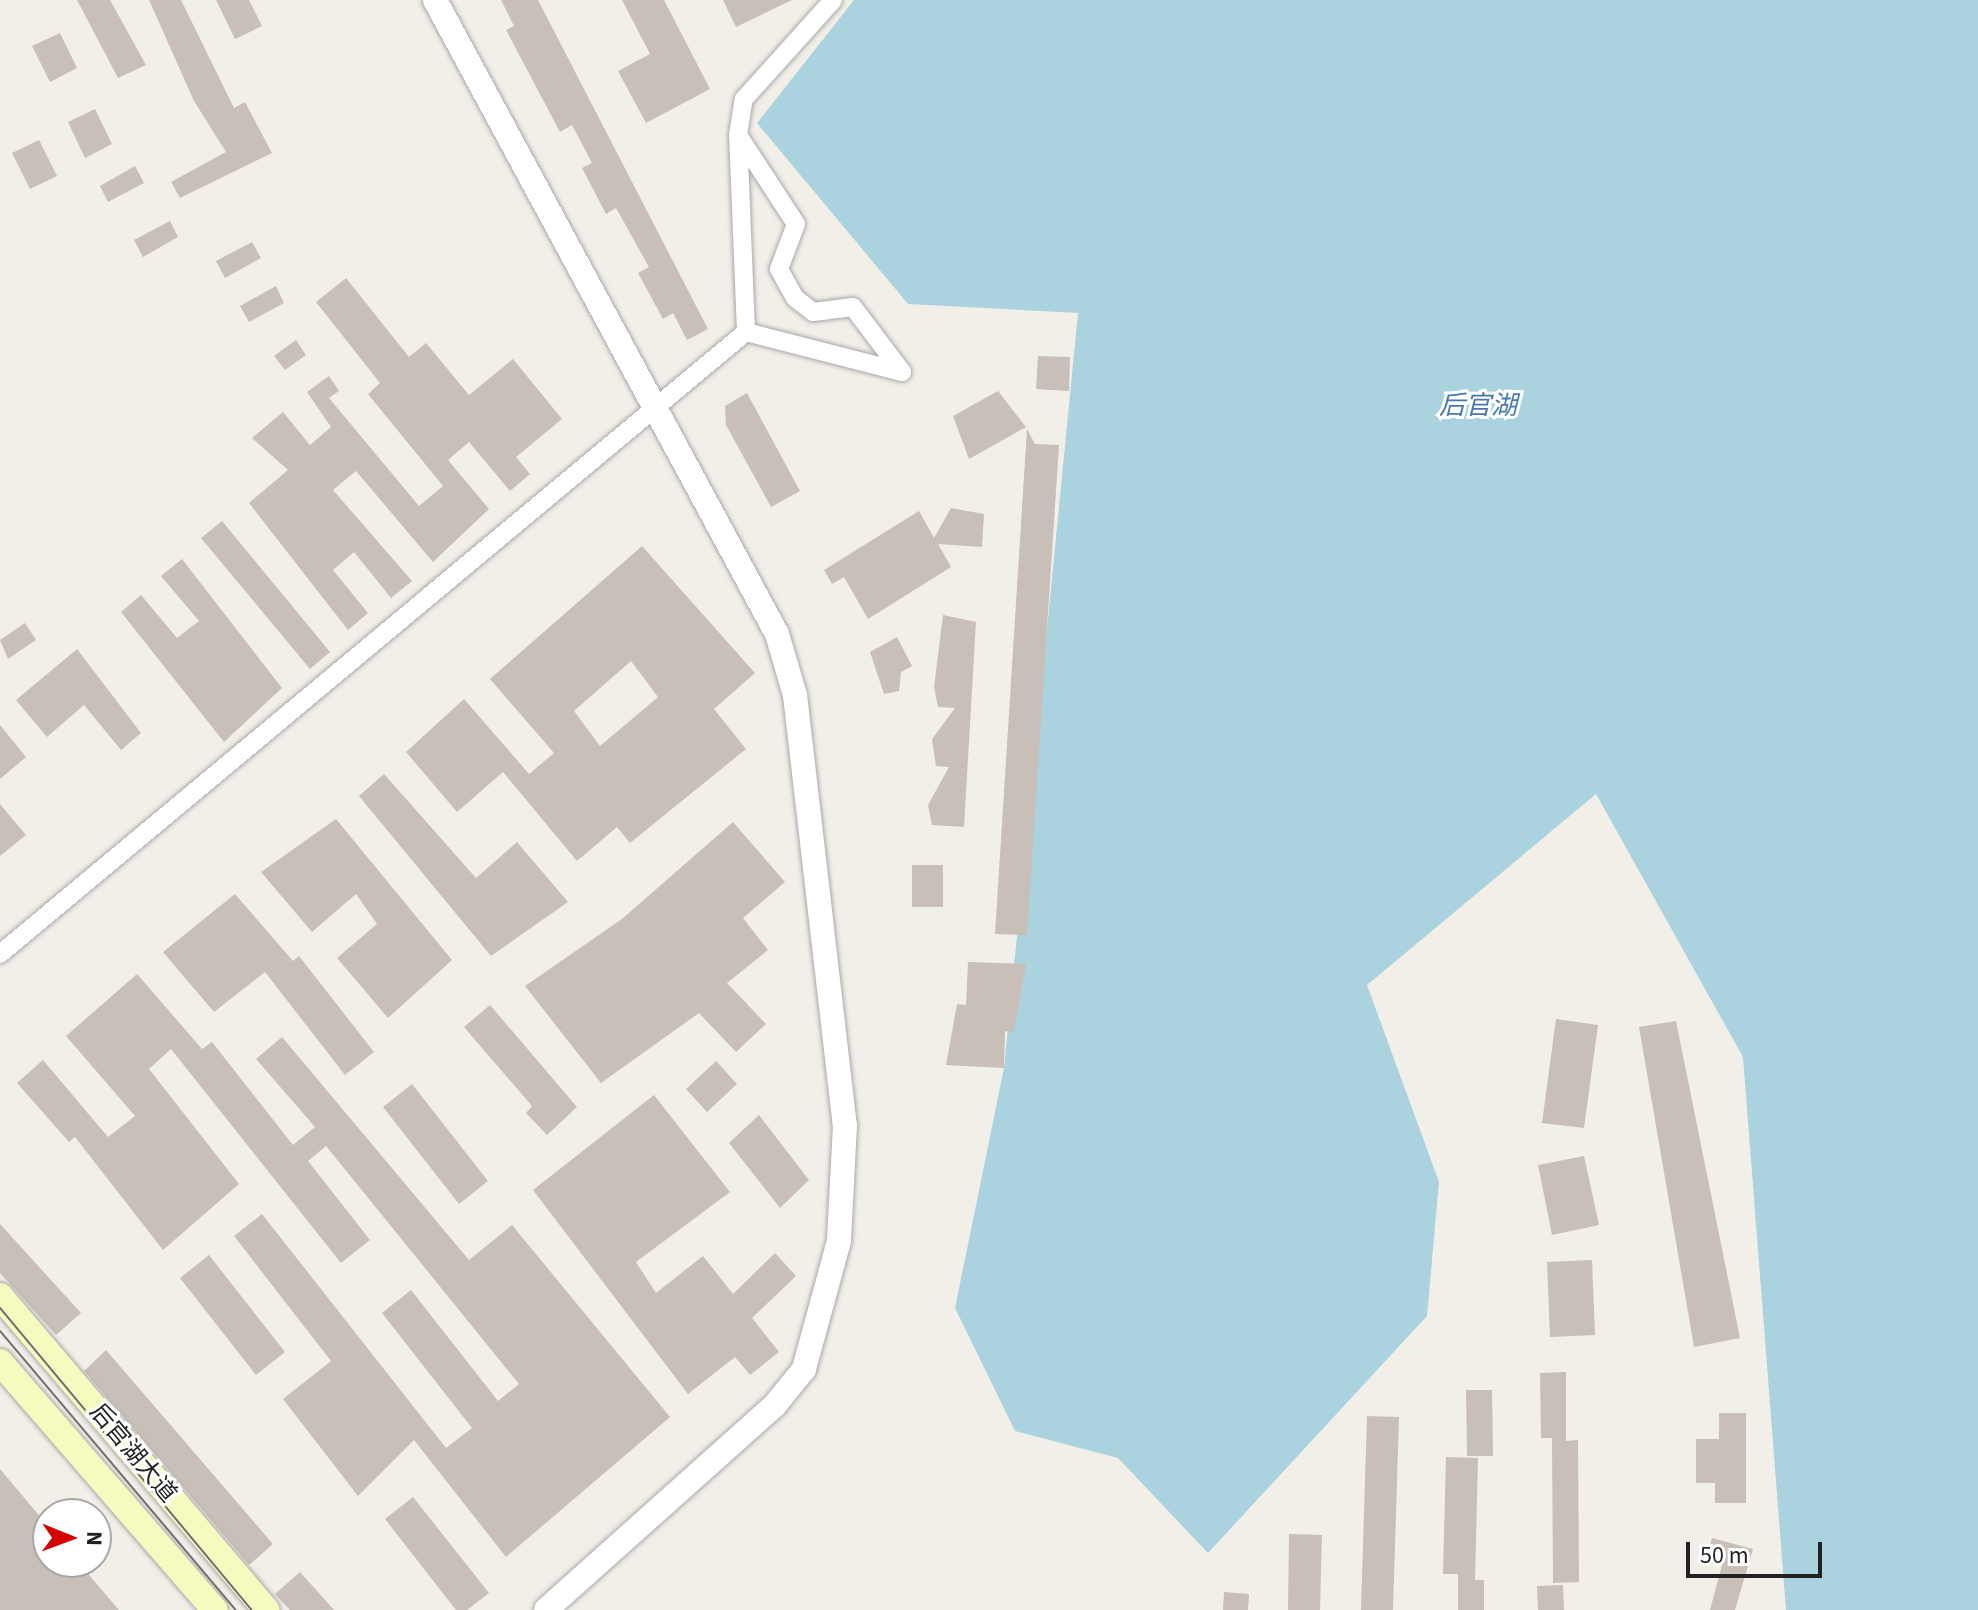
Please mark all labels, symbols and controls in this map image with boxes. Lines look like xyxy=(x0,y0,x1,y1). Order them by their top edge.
water label: 后官湖 xyxy=(1439,390,1517,422)
street label: 后官湖大道 xyxy=(83,1398,183,1508)
north arrow xyxy=(32,1498,112,1578)
scale bar xyxy=(1690,1526,1826,1576)
text: N xyxy=(78,1531,110,1546)
text: 50 m xyxy=(1700,1538,1749,1573)

